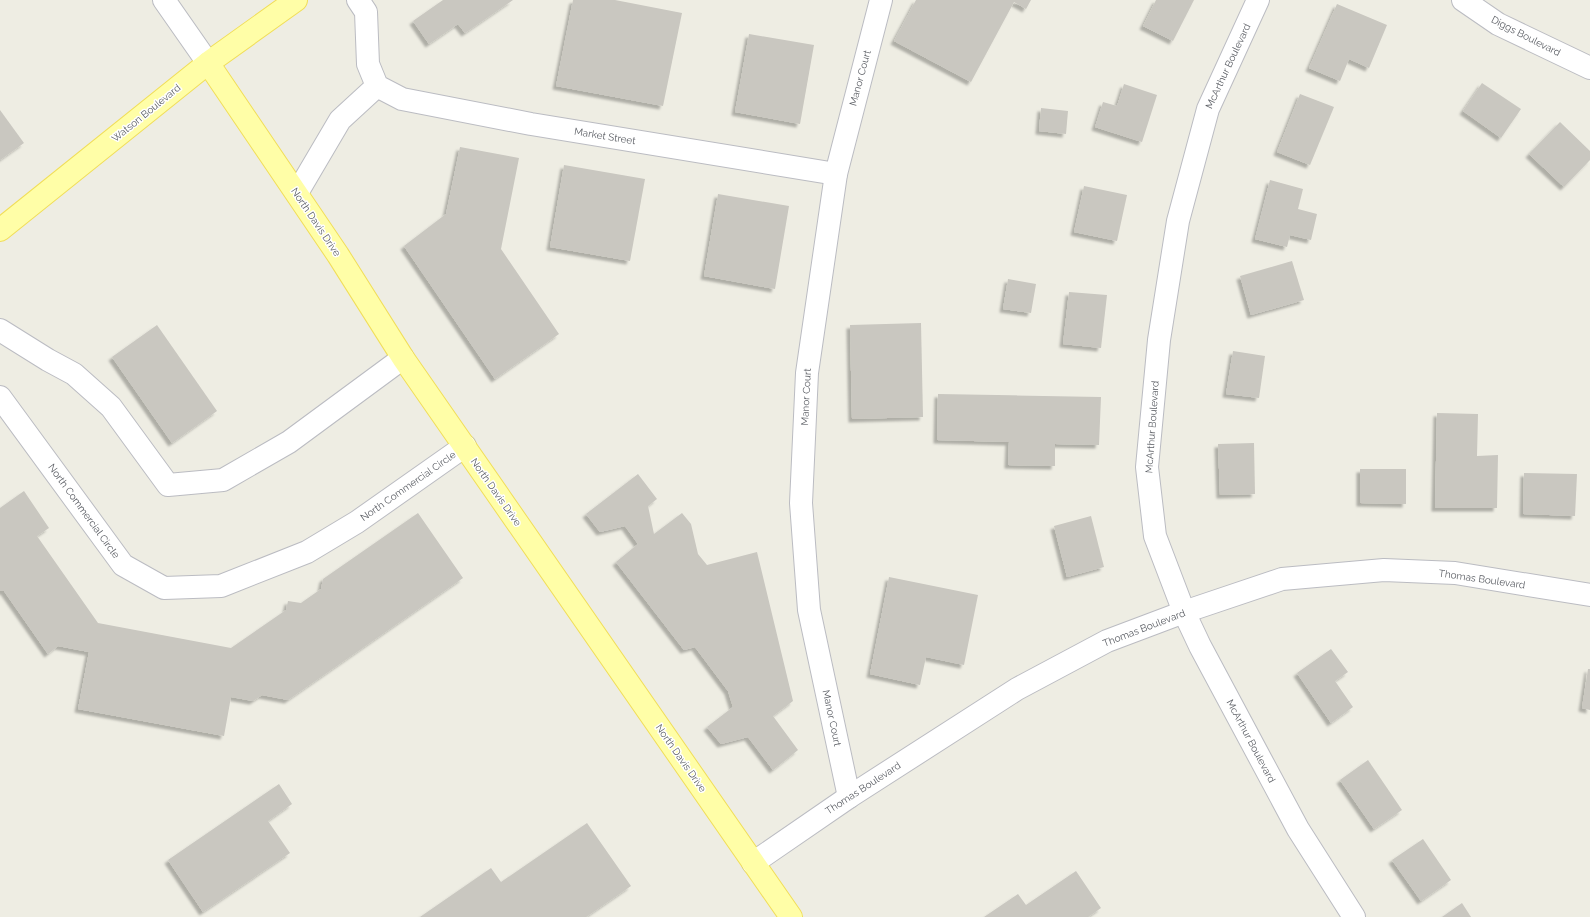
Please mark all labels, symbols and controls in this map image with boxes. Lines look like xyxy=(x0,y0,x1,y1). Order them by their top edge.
street label: Diggs Boulevard xyxy=(1490,14,1562,58)
street label: McArthur Boulevard xyxy=(1203,22,1253,110)
street label: Manor Court xyxy=(847,48,873,107)
street label: Watson Boulevard xyxy=(109,82,183,144)
street label: Market Street xyxy=(573,126,637,146)
street label: North Davis Drive xyxy=(289,186,343,258)
street label: Manor Court xyxy=(799,367,813,426)
street label: McArthur Boulevard xyxy=(1143,380,1161,474)
street label: North Commercial Circle xyxy=(358,449,458,523)
street label: North Davis Drive xyxy=(469,456,524,528)
street label: North Commercial Circle xyxy=(46,462,122,560)
street label: Thomas Boulevard xyxy=(1438,567,1526,591)
street label: Thomas Boulevard xyxy=(1101,607,1187,649)
street label: Manor Court xyxy=(821,689,843,748)
street label: McArthur Boulevard xyxy=(1224,698,1278,784)
street label: North Davis Drive xyxy=(654,722,709,794)
street label: Thomas Boulevard xyxy=(823,760,903,816)

